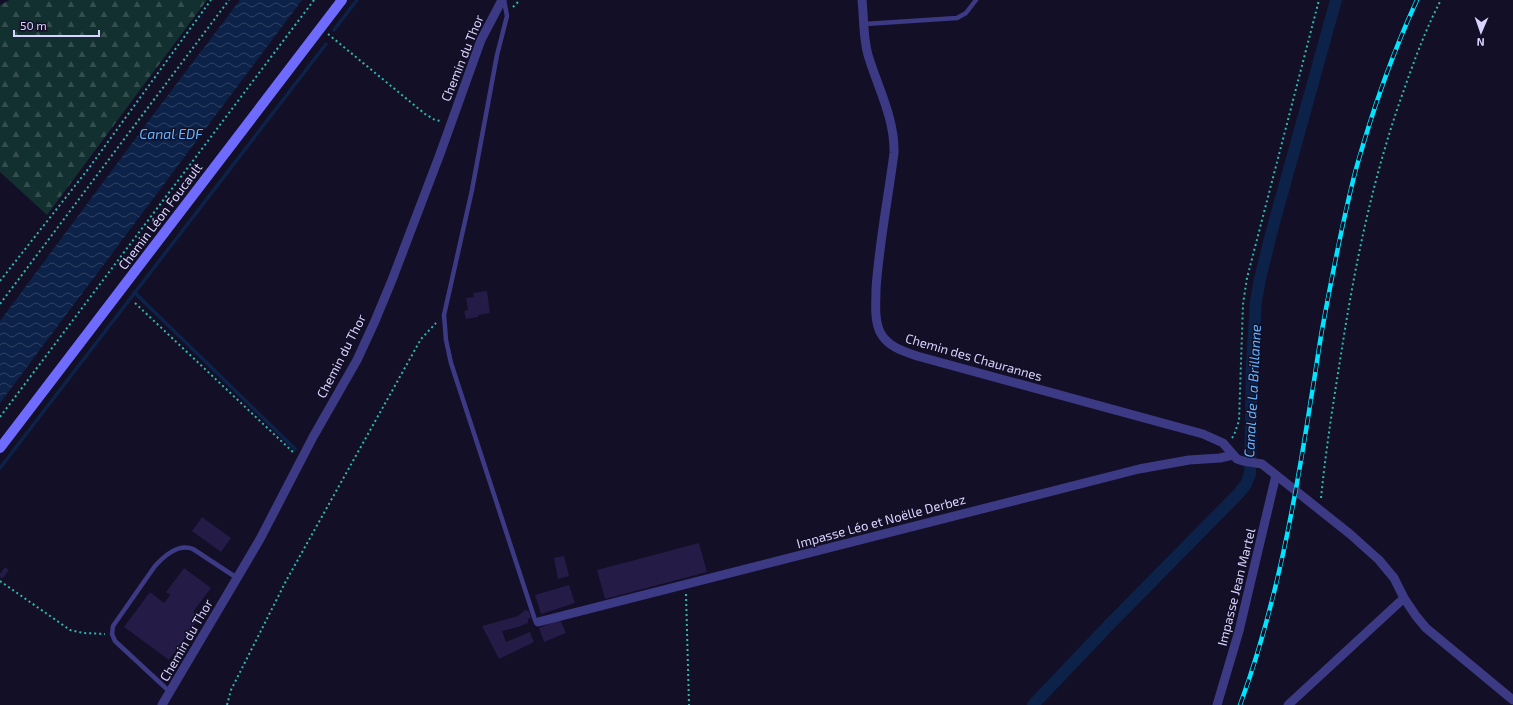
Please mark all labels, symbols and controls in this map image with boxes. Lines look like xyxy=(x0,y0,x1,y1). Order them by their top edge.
scale bar xyxy=(14,12,99,38)
street label: Chemin du Thor xyxy=(437,12,487,104)
north arrow xyxy=(1461,12,1501,52)
text: 50 m xyxy=(20,18,47,32)
text: N xyxy=(1476,36,1485,49)
water label: Canal EDF xyxy=(139,125,203,142)
street label: Chemin Léon Foucault xyxy=(115,159,205,273)
street label: Chemin du Thor xyxy=(313,311,369,401)
water label: Canal de La Brillanne xyxy=(1240,323,1264,458)
street label: Chemin des Chaurannes xyxy=(904,330,1044,384)
street label: Impasse Léo et Noëlle Derbez xyxy=(795,491,967,551)
street label: Impasse Jean Martel xyxy=(1214,526,1258,648)
street label: Chemin du Thor xyxy=(156,596,216,684)

